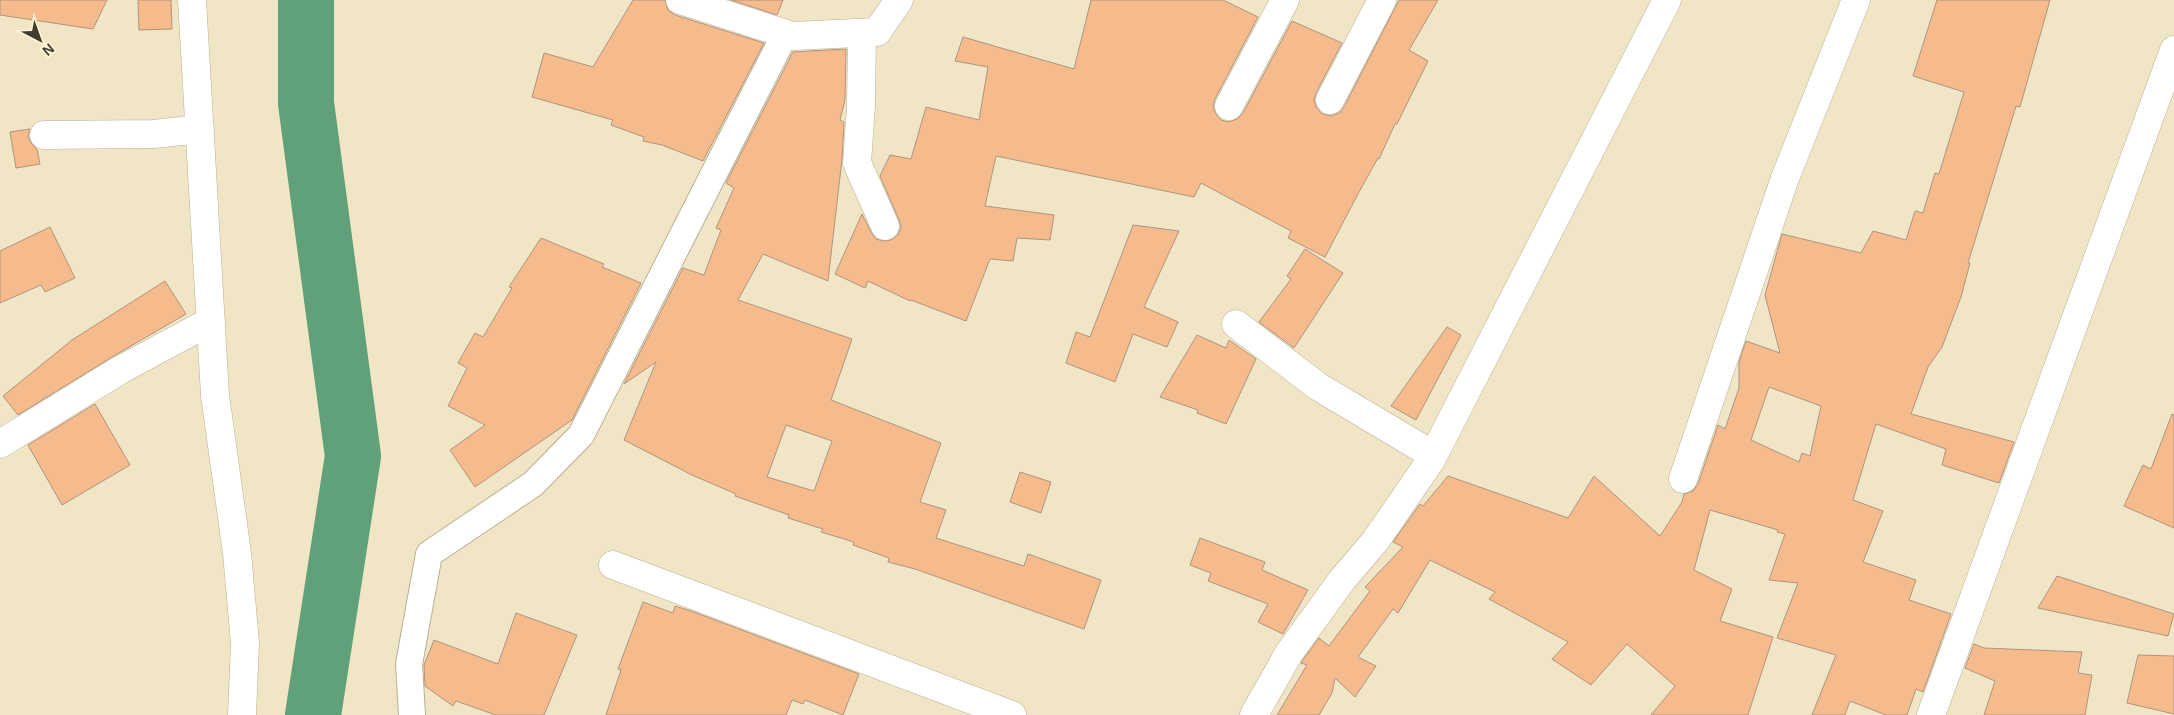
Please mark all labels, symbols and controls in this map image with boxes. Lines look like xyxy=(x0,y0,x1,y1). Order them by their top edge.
north arrow xyxy=(15,15,65,65)
text: N xyxy=(39,40,58,59)

